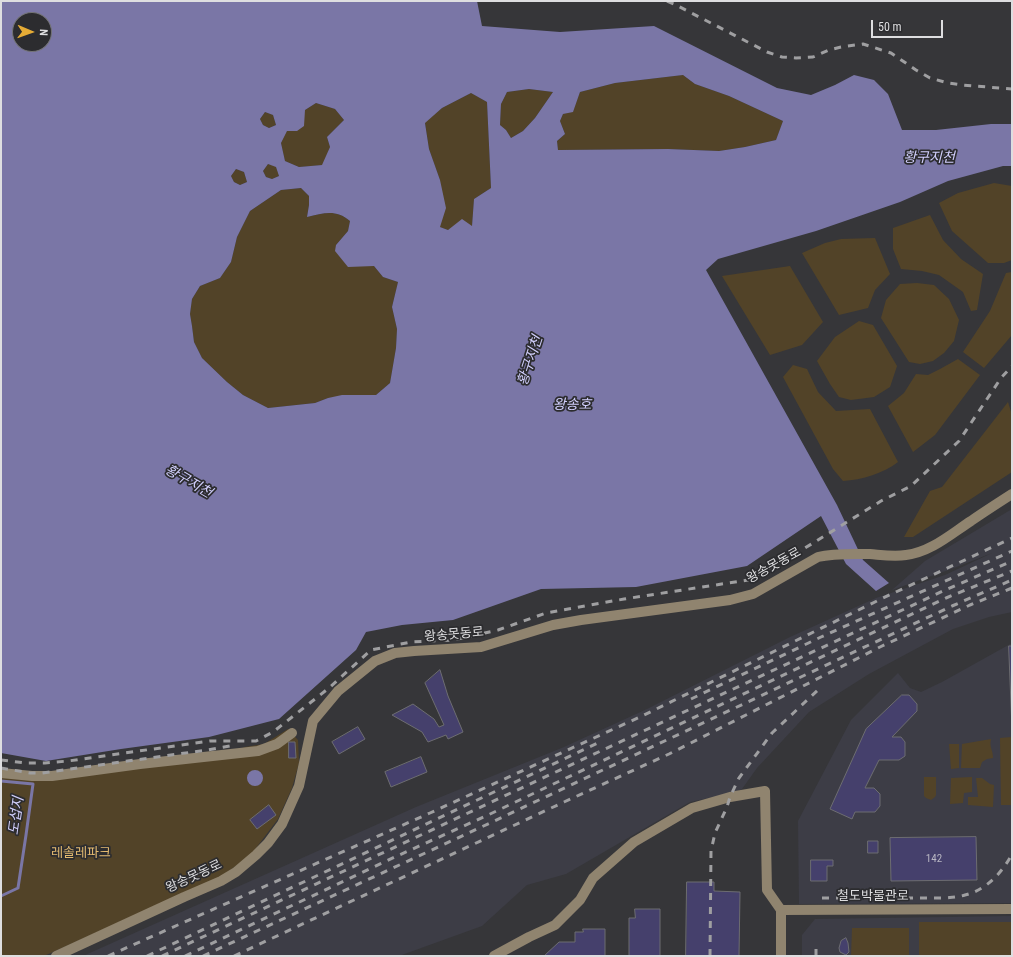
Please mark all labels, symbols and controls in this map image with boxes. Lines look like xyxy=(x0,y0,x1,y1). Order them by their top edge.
north arrow xyxy=(12,12,52,52)
scale bar xyxy=(873,12,945,38)
text: 50 m xyxy=(878,20,902,34)
text: N xyxy=(37,29,50,36)
water label: 황구지천 xyxy=(903,150,955,166)
water label: 황구지천 xyxy=(515,334,547,388)
water label: 왕송호 xyxy=(553,397,591,413)
water label: 황구지천 xyxy=(161,462,215,502)
street label: 왕송못동로 xyxy=(744,545,804,587)
street label: 왕송못동로 xyxy=(424,625,484,645)
water label: 도섭지 xyxy=(6,796,28,836)
park label: 레솔레파크 xyxy=(51,846,111,862)
house number: 142 xyxy=(926,852,942,866)
street label: 왕송못동로 xyxy=(164,857,224,897)
street label: 철도박물관로 xyxy=(837,889,909,905)

